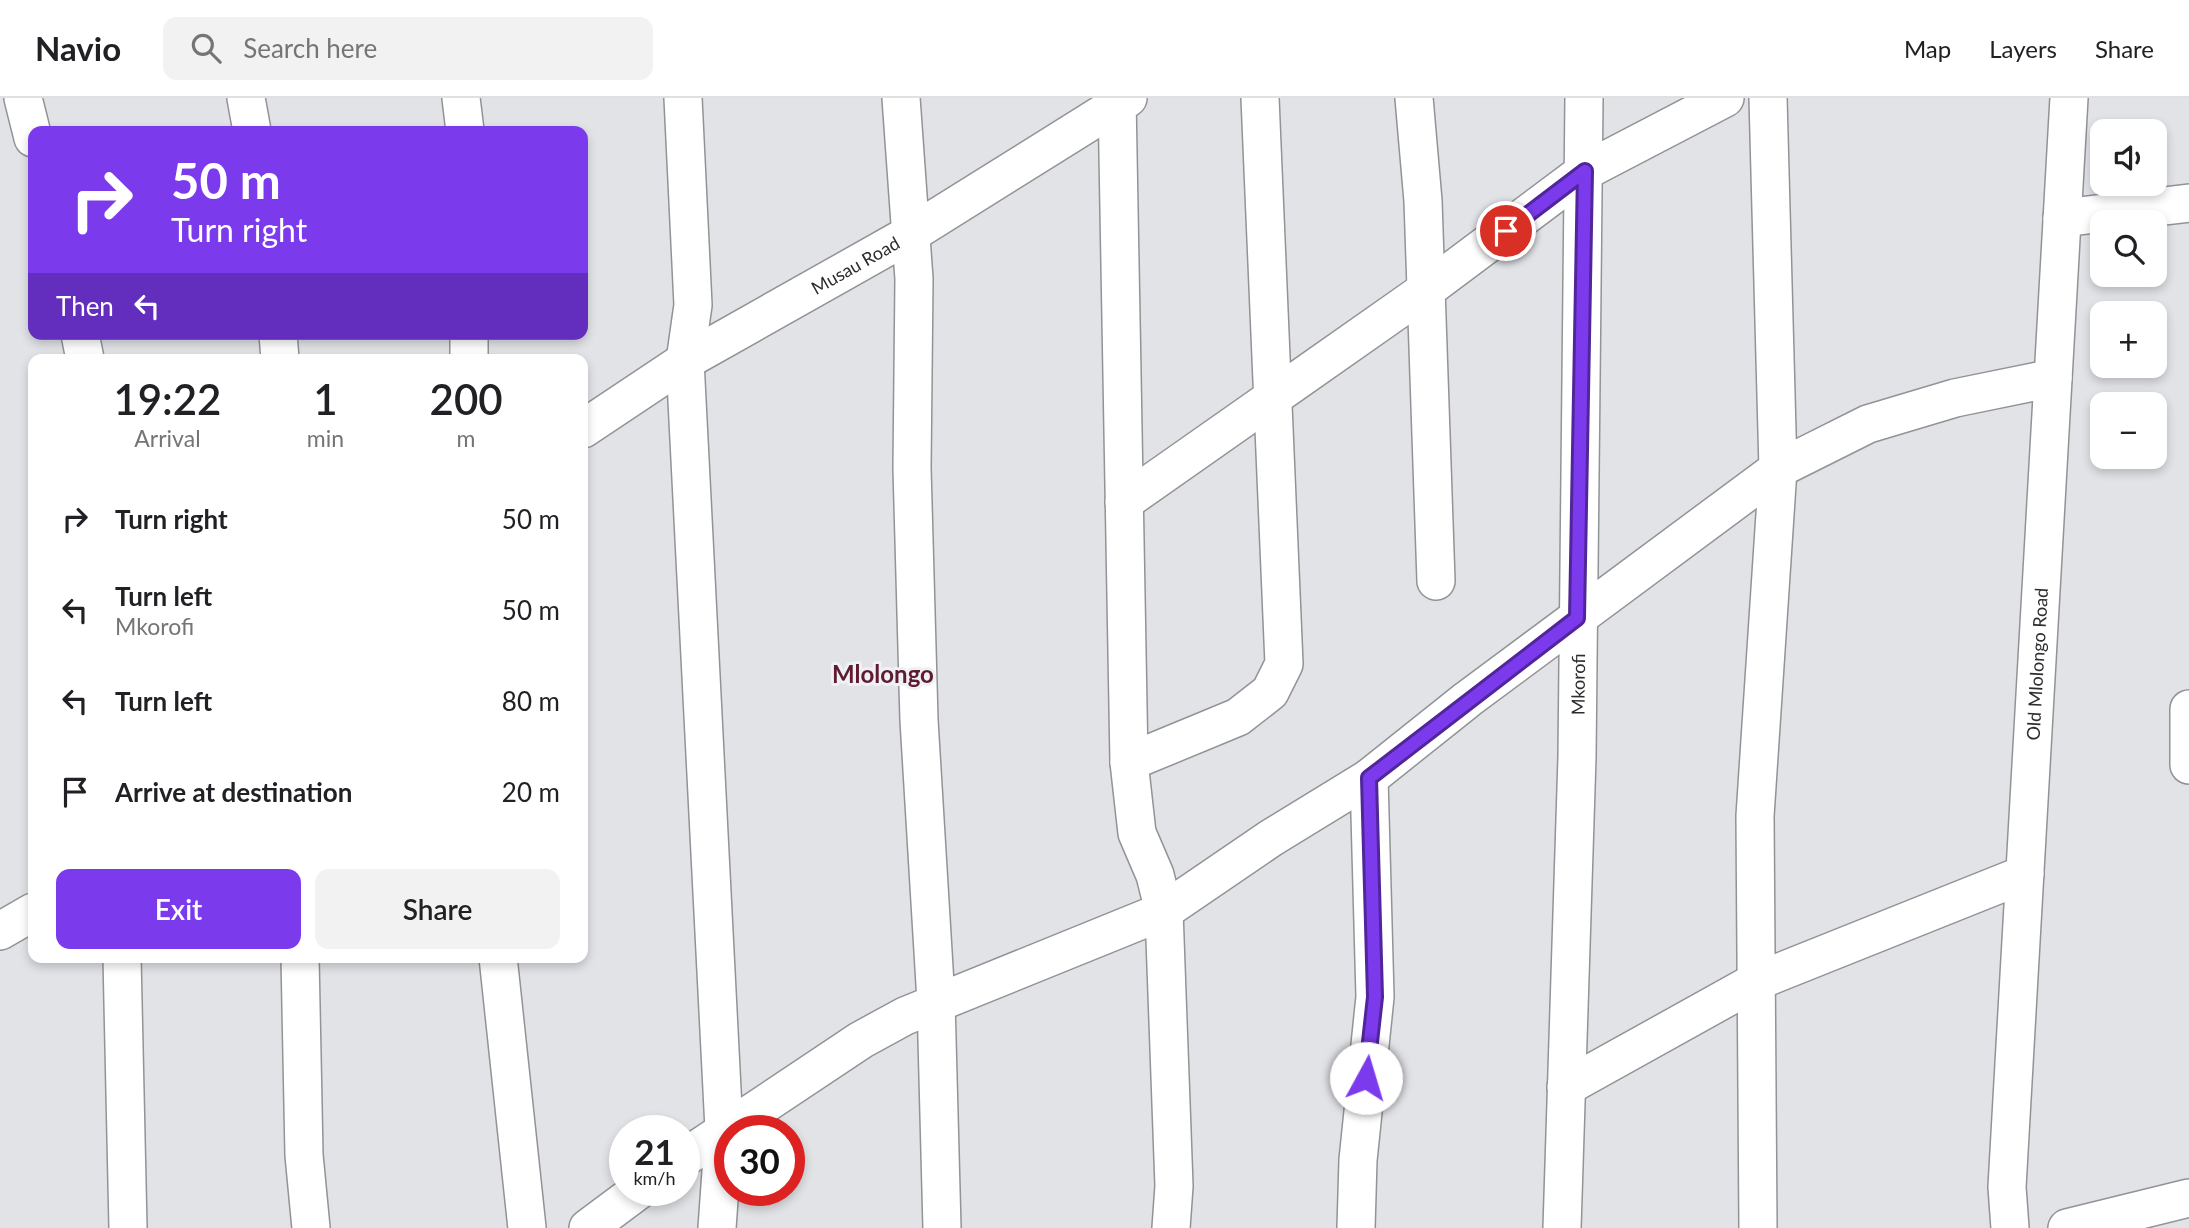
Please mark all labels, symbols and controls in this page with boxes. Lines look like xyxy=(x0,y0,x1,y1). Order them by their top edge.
search box xyxy=(163,17,653,80)
text: Navio xyxy=(35,28,121,68)
icon: search xyxy=(187,29,225,67)
text: Search here xyxy=(243,32,377,64)
text: Map xyxy=(1904,34,1951,63)
text: Layers xyxy=(1989,34,2057,63)
text: Share xyxy=(2095,34,2154,63)
map controls xyxy=(2090,119,2167,469)
button: sound xyxy=(2090,119,2167,196)
text: 50 m xyxy=(171,151,281,209)
icon: right xyxy=(56,154,147,245)
pin xyxy=(1476,201,1536,261)
text: Turn right xyxy=(171,210,307,249)
button: search xyxy=(2090,210,2167,287)
icon: arrive xyxy=(1487,212,1525,250)
street label: Musau Road xyxy=(807,231,903,299)
icon: left xyxy=(128,287,166,325)
text: Then xyxy=(56,290,114,322)
button: + xyxy=(2090,301,2167,378)
text: 19:22 xyxy=(113,374,221,424)
text: 1 xyxy=(313,374,338,424)
text: 200 xyxy=(430,374,503,424)
button: − xyxy=(2090,392,2167,469)
text: Arrival xyxy=(134,424,201,452)
text: min xyxy=(307,424,344,452)
text: m xyxy=(457,424,476,452)
icon: right xyxy=(56,500,94,538)
text: Turn right xyxy=(115,503,228,535)
text: 50 m xyxy=(502,503,560,535)
text: Turn left xyxy=(115,580,212,612)
street label: Old Mlolongo Road xyxy=(2021,587,2052,741)
icon: left xyxy=(56,591,94,629)
text: 50 m xyxy=(502,594,560,626)
text: Mkorofi xyxy=(115,612,194,640)
street label: Mkorofi xyxy=(1566,653,1589,715)
district label: Mlolongo xyxy=(832,659,934,688)
icon: left xyxy=(56,682,94,720)
text: Turn left xyxy=(115,685,212,717)
text: 80 m xyxy=(502,685,560,717)
icon: arrive xyxy=(56,773,94,811)
text: Arrive at destination xyxy=(115,776,352,808)
text: 20 m xyxy=(502,776,560,808)
button: Exit xyxy=(56,869,301,949)
button: Share xyxy=(315,869,560,949)
position arrow xyxy=(1329,1041,1403,1115)
speed limit sign: 30 xyxy=(714,1115,805,1206)
text: 21 xyxy=(634,1130,675,1172)
text: km/h xyxy=(633,1167,676,1189)

